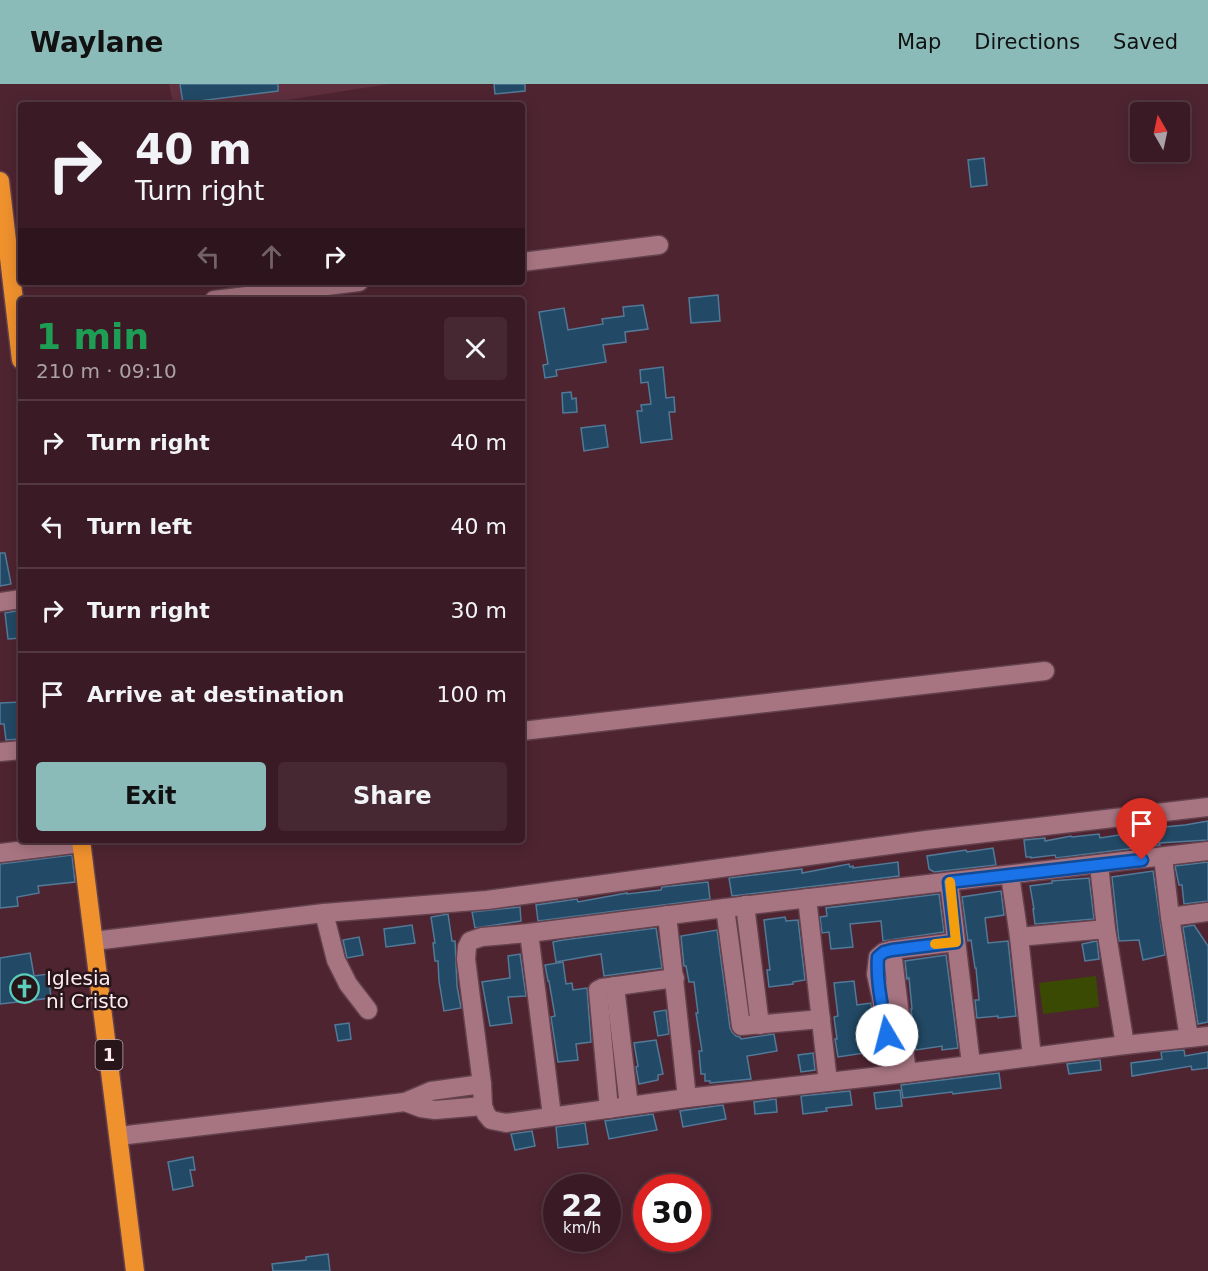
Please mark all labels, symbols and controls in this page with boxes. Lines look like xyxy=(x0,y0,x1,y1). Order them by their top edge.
text: Waylane xyxy=(30,26,164,59)
text: Map xyxy=(897,30,941,54)
text: Directions xyxy=(974,30,1080,54)
text: Saved xyxy=(1113,30,1178,54)
north arrow xyxy=(1130,102,1190,162)
map controls xyxy=(1130,102,1190,162)
text: 40 m xyxy=(135,125,252,174)
icon: right xyxy=(36,126,114,204)
text: Turn right xyxy=(135,175,264,206)
icon: left xyxy=(192,240,225,273)
icon: ahead xyxy=(255,240,288,273)
icon: right xyxy=(318,240,351,273)
text: 1 min xyxy=(36,316,149,357)
button: close xyxy=(444,317,507,380)
text: 210 m · 09:10 xyxy=(36,359,177,383)
icon: right xyxy=(36,426,69,459)
text: Turn right xyxy=(87,430,210,455)
text: 40 m xyxy=(451,430,507,455)
icon: left xyxy=(36,510,69,543)
text: Turn left xyxy=(87,514,192,539)
text: 40 m xyxy=(451,514,507,539)
icon: right xyxy=(36,594,69,627)
text: Turn right xyxy=(87,598,210,623)
text: 30 m xyxy=(451,598,507,623)
icon: arrive xyxy=(36,678,69,711)
text: Arrive at destination xyxy=(87,682,344,707)
text: 100 m xyxy=(437,682,507,707)
button: Exit xyxy=(36,762,266,831)
button: Share xyxy=(278,762,507,831)
pin xyxy=(1116,798,1167,860)
icon: arrive xyxy=(1125,807,1158,840)
place label: Iglesia ni Cristo xyxy=(46,966,129,1013)
church icon: Iglesia ni Cristo xyxy=(9,973,41,1005)
position arrow xyxy=(855,1003,919,1067)
road number: 1 xyxy=(96,1040,122,1070)
speed limit sign: 30 xyxy=(633,1174,711,1252)
text: 22 xyxy=(561,1188,603,1223)
text: km/h xyxy=(563,1219,601,1237)

